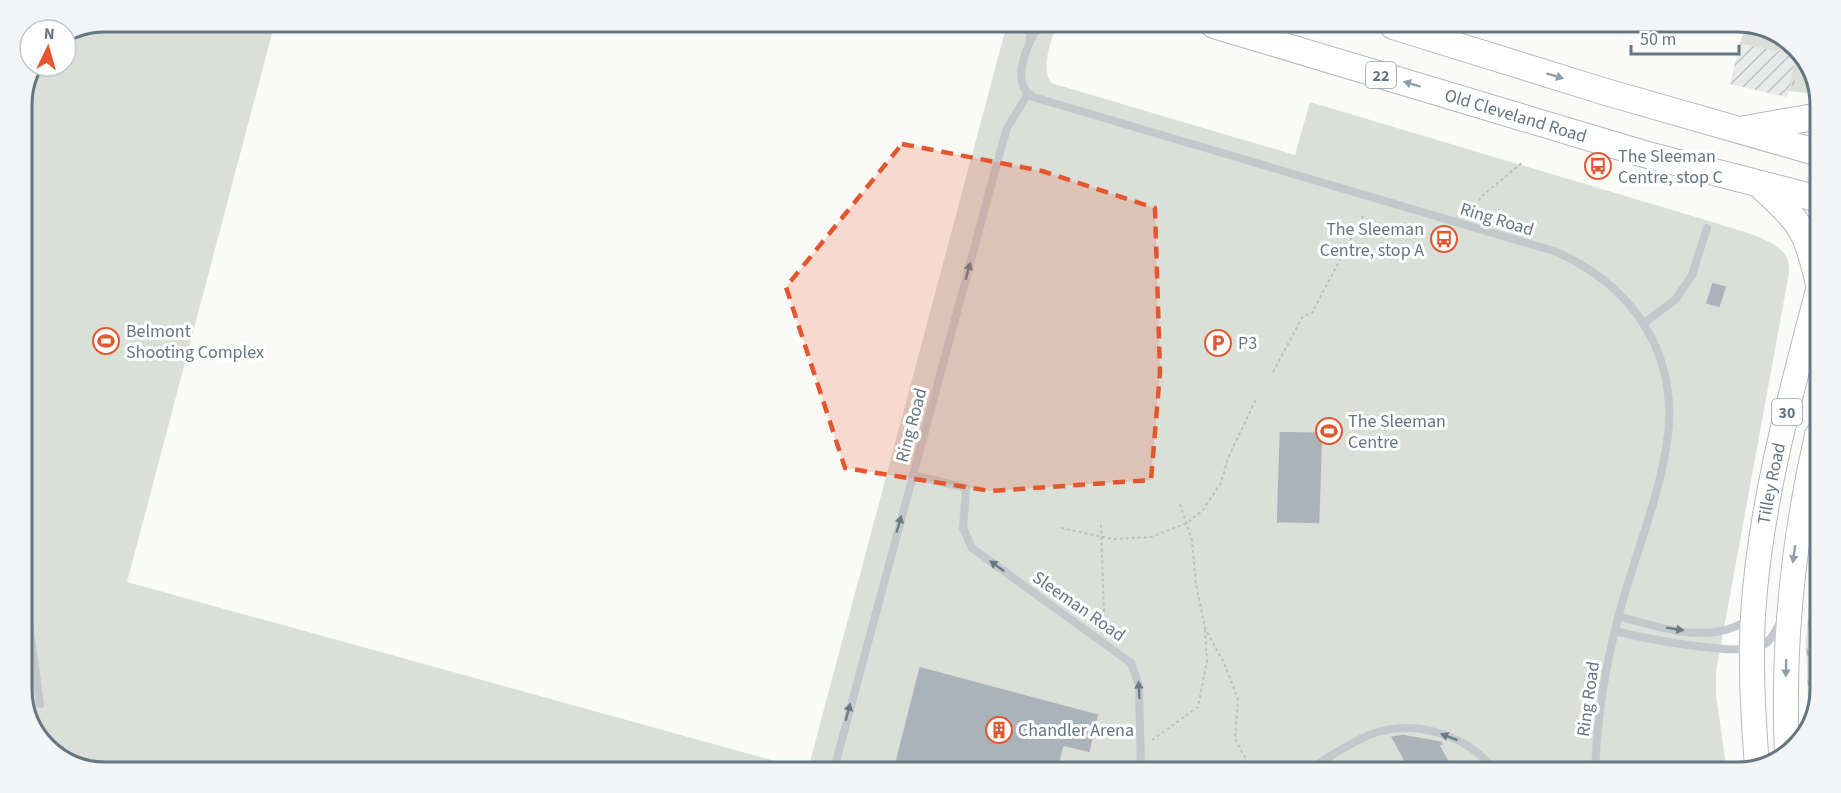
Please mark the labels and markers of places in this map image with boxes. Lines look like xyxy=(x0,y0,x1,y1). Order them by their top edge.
place label: The Sleeman Centre, stop C xyxy=(1618,144,1723,190)
bus stop icon: The Sleeman Centre, stop C xyxy=(1583,151,1613,181)
place label: The Sleeman Centre, stop A xyxy=(1320,217,1424,263)
bus stop icon: The Sleeman Centre, stop A xyxy=(1429,224,1459,254)
place label: Belmont Shooting Complex xyxy=(126,319,264,365)
sports icon: Belmont Shooting Complex xyxy=(91,326,121,356)
parking icon: P3 xyxy=(1203,328,1233,358)
place label: P3 xyxy=(1238,331,1257,356)
place label: The Sleeman Centre xyxy=(1348,409,1446,455)
sports icon: The Sleeman Centre xyxy=(1314,416,1344,446)
building icon: Chandler Arena xyxy=(984,715,1014,745)
place label: Chandler Arena xyxy=(1018,718,1134,743)

